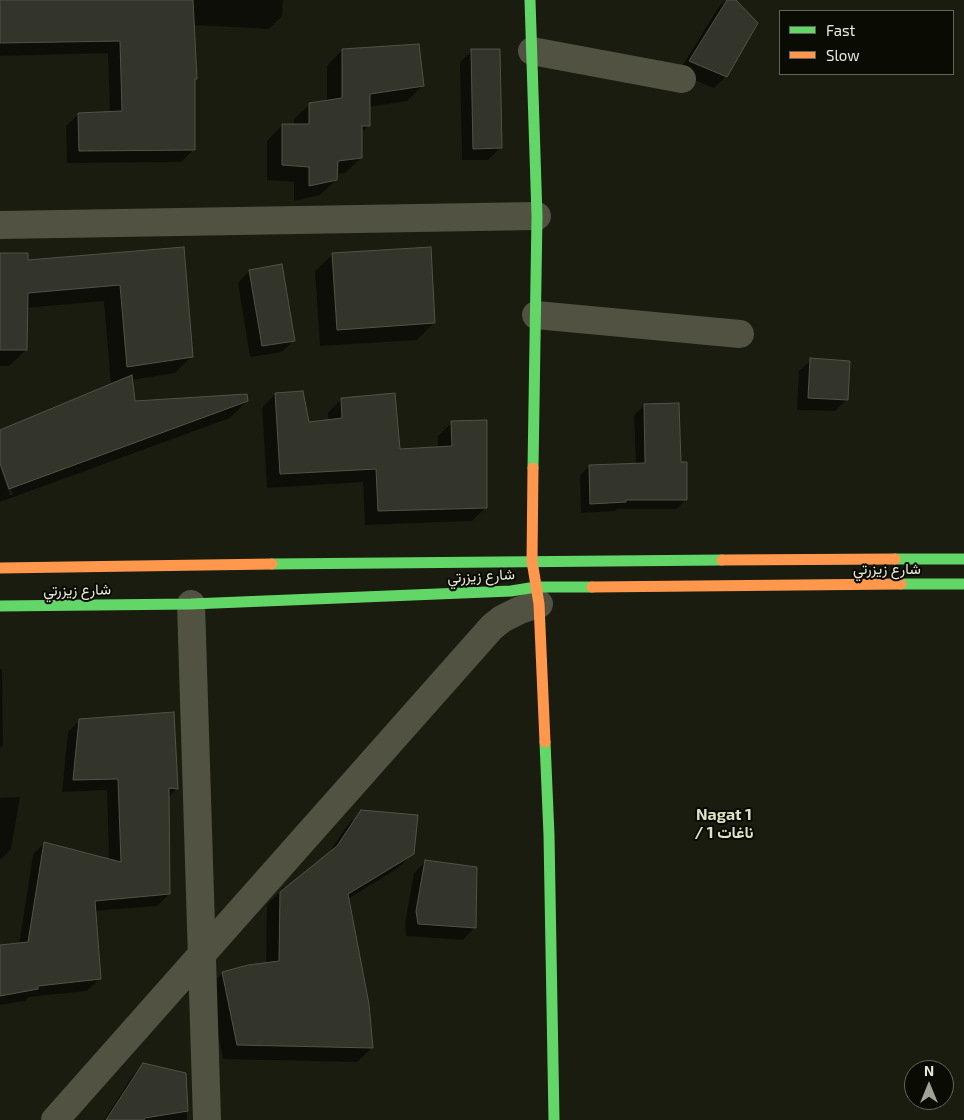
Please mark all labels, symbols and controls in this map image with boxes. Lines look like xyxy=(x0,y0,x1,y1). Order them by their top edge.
legend xyxy=(779,10,954,75)
text: Fast xyxy=(826,21,855,39)
text: Slow xyxy=(826,46,860,64)
street label: شارع زيزرتي xyxy=(853,560,921,578)
street label: شارع زيزرتي xyxy=(447,565,515,587)
street label: شارع زيزرتي xyxy=(43,580,111,600)
district label: Nagat 1 / ناغات 1 xyxy=(694,805,754,843)
north arrow xyxy=(904,1060,954,1110)
text: N xyxy=(924,1062,934,1079)

